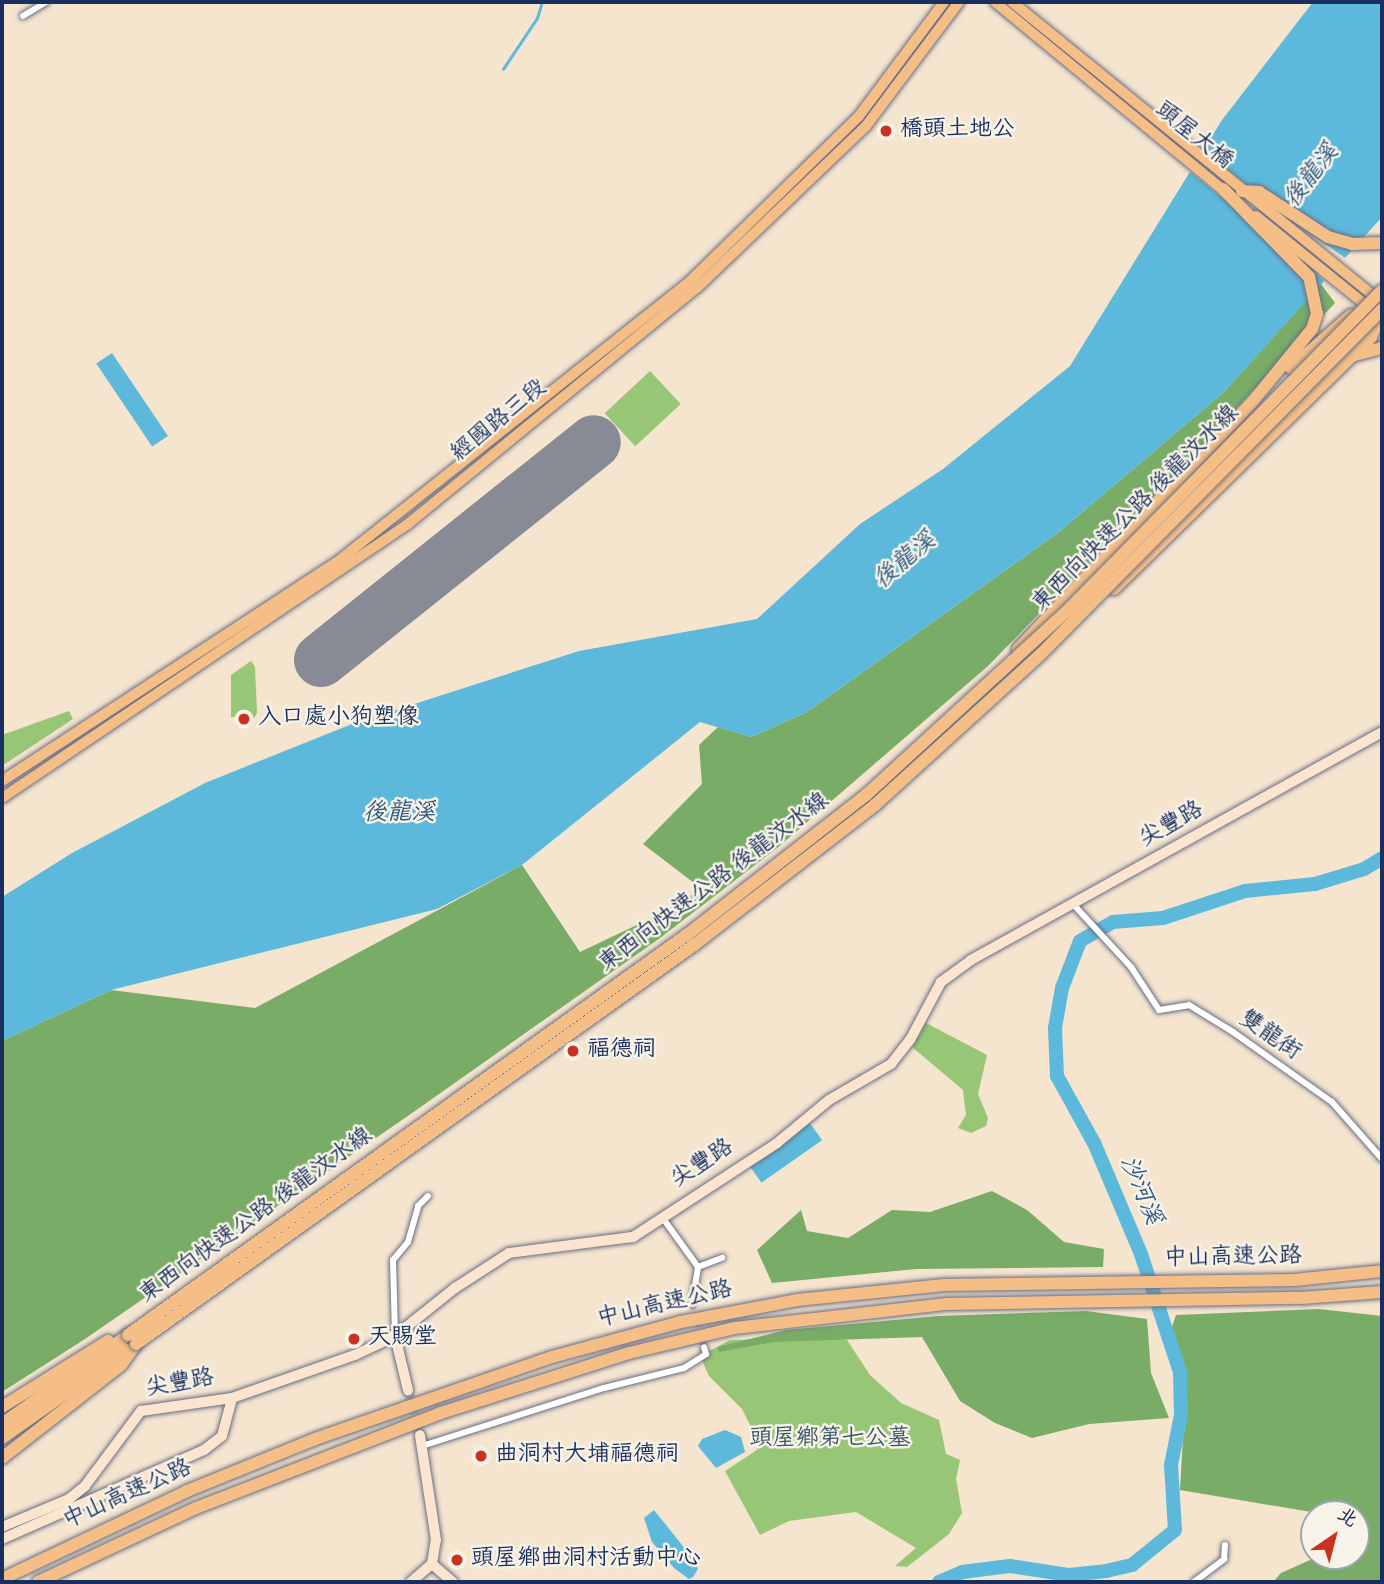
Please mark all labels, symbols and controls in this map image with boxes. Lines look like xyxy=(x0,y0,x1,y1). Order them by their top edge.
street label: 頭屋大橋 xyxy=(1149,97,1237,177)
place label: 橋頭土地公 xyxy=(900,117,1015,145)
marker: 橋頭土地公 xyxy=(878,123,894,139)
water label: 後龍溪 xyxy=(1279,140,1347,214)
street label: 經國路三段 xyxy=(447,375,553,469)
street label: 東西向快速公路 後龍汶水線 xyxy=(1028,401,1246,619)
water label: 後龍溪 xyxy=(869,528,943,596)
place label: 入口處小狗塑像 xyxy=(258,705,419,733)
marker: 入口處小狗塑像 xyxy=(236,711,252,727)
street label: 東西向快速公路 後龍汶水線 xyxy=(594,788,836,980)
street label: 尖豐路 xyxy=(1135,797,1209,855)
water label: 後龍溪 xyxy=(363,801,435,829)
street label: 雙龍街 xyxy=(1233,1006,1305,1068)
place label: 福德祠 xyxy=(587,1037,656,1065)
marker: 福德祠 xyxy=(565,1043,581,1059)
street label: 東西向快速公路 後龍汶水線 xyxy=(135,1123,379,1311)
street label: 尖豐路 xyxy=(667,1135,739,1195)
water label: 沙河溪 xyxy=(1112,1152,1166,1230)
street label: 中山高速公路 xyxy=(1164,1244,1302,1274)
street label: 中山高速公路 xyxy=(595,1277,735,1335)
place label: 天賜堂 xyxy=(368,1325,437,1353)
marker: 天賜堂 xyxy=(346,1331,362,1347)
street label: 尖豐路 xyxy=(144,1365,216,1405)
park label: 頭屋鄉第七公墓 xyxy=(750,1426,910,1454)
place label: 曲洞村大埔福德祠 xyxy=(495,1442,679,1470)
marker: 曲洞村大埔福德祠 xyxy=(473,1448,489,1464)
street label: 中山高速公路 xyxy=(59,1455,197,1537)
north arrow xyxy=(1300,1500,1370,1570)
text: 北 xyxy=(1331,1503,1362,1536)
place label: 頭屋鄉曲洞村活動中心 xyxy=(471,1546,701,1574)
marker: 頭屋鄉曲洞村活動中心 xyxy=(449,1552,465,1568)

